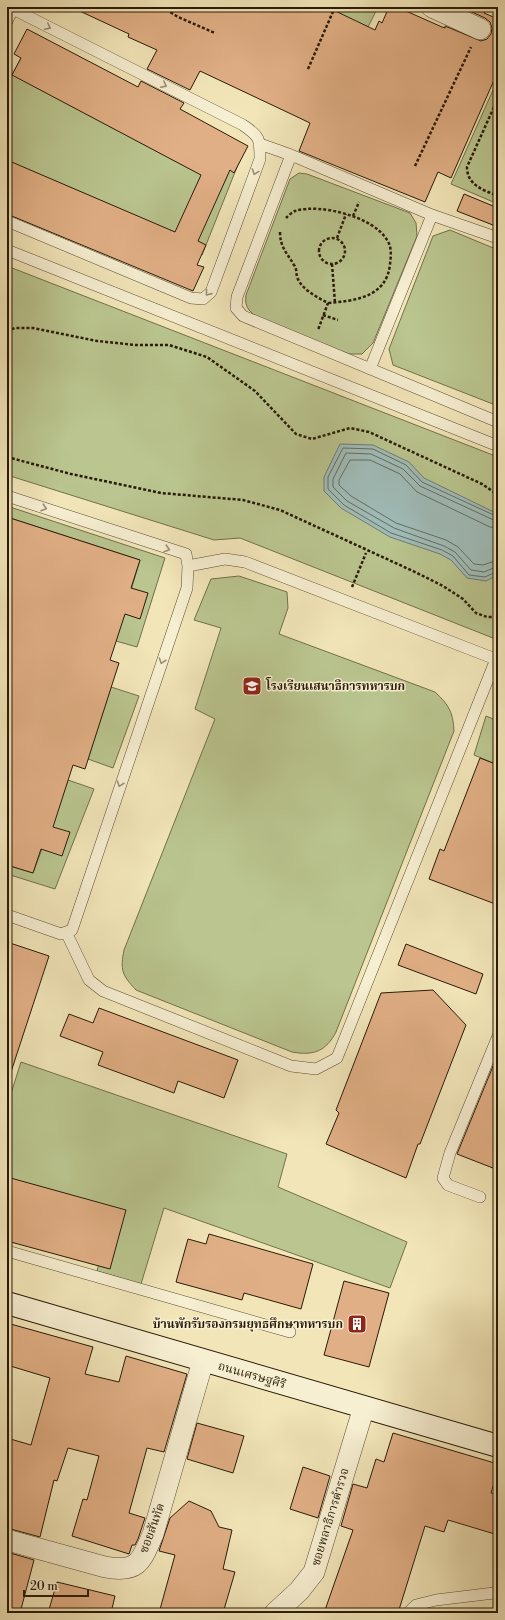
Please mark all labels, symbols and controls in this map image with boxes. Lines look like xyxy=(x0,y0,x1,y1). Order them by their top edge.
one-way arrow xyxy=(44,22,51,30)
one-way arrow xyxy=(160,80,167,88)
one-way arrow xyxy=(252,168,260,175)
one-way arrow xyxy=(206,288,213,295)
one-way arrow xyxy=(40,503,47,512)
one-way arrow xyxy=(164,544,171,552)
one-way arrow xyxy=(158,657,167,664)
school or university icon: โรงเรียนเสนาธิการทหารบก xyxy=(241,675,263,697)
place label: โรงเรียนเสนาธิการทหารบก xyxy=(265,677,405,694)
one-way arrow xyxy=(117,780,125,787)
building icon: บ้านพักรับรองกรมยุทธศึกษาทหารบก xyxy=(346,1313,368,1335)
place label: บ้านพักรับรองกรมยุทธศึกษาทหารบก xyxy=(153,1317,343,1332)
street label: ถนนเศรษฐศิริ xyxy=(216,1359,288,1392)
street label: ซอยพลาธิการตำรวจ xyxy=(308,1466,353,1568)
street label: ซอยสันทัด xyxy=(136,1501,168,1555)
scale bar xyxy=(24,1572,88,1598)
text: 20 m xyxy=(30,1579,58,1594)

